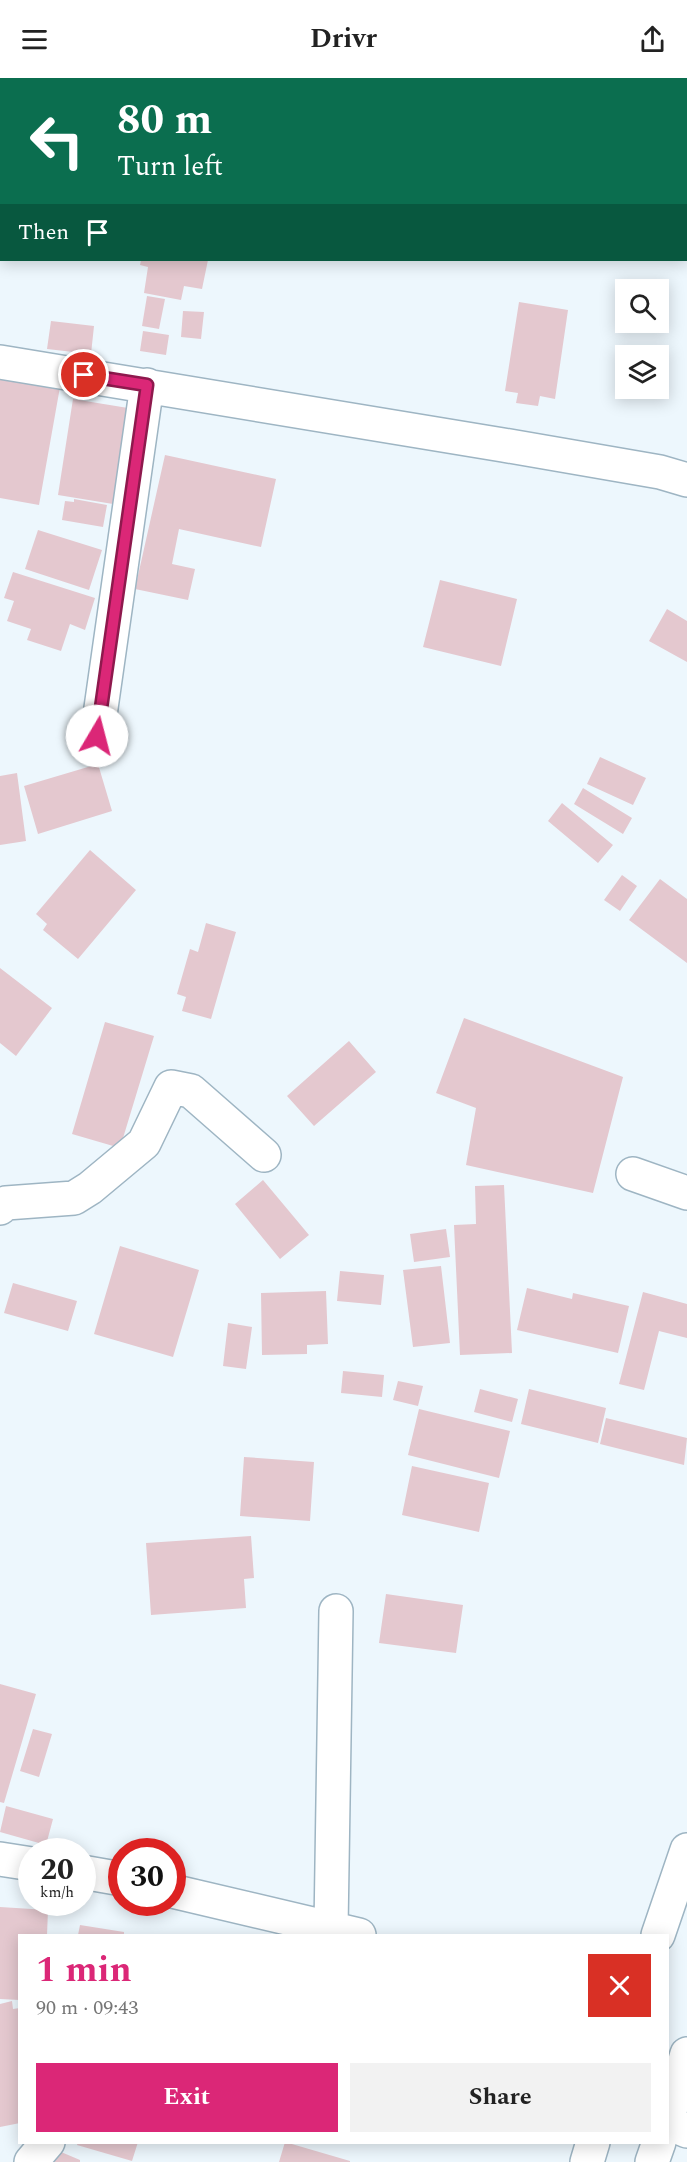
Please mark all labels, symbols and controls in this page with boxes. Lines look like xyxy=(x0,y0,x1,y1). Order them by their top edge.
text: Drivr xyxy=(310,18,377,60)
icon: menu xyxy=(18,23,51,56)
icon: share xyxy=(636,23,669,56)
text: 80 m xyxy=(117,89,212,152)
icon: left xyxy=(18,102,96,180)
text: Turn left xyxy=(117,146,223,188)
text: Then xyxy=(18,216,69,249)
icon: arrive xyxy=(81,216,114,249)
map controls xyxy=(615,279,669,399)
button: search xyxy=(615,279,669,333)
button: layers xyxy=(615,345,669,399)
pin xyxy=(58,349,109,400)
icon: arrive xyxy=(67,358,100,391)
position arrow xyxy=(65,704,129,768)
speed limit sign: 30 xyxy=(108,1838,186,1916)
text: 20 xyxy=(40,1847,74,1893)
text: km/h xyxy=(40,1881,74,1904)
text: 1 min xyxy=(36,1943,132,1998)
button: close xyxy=(588,1954,651,2017)
text: 90 m · 09:43 xyxy=(36,1993,138,2023)
button: Exit xyxy=(36,2063,338,2132)
button: Share xyxy=(350,2063,651,2132)

